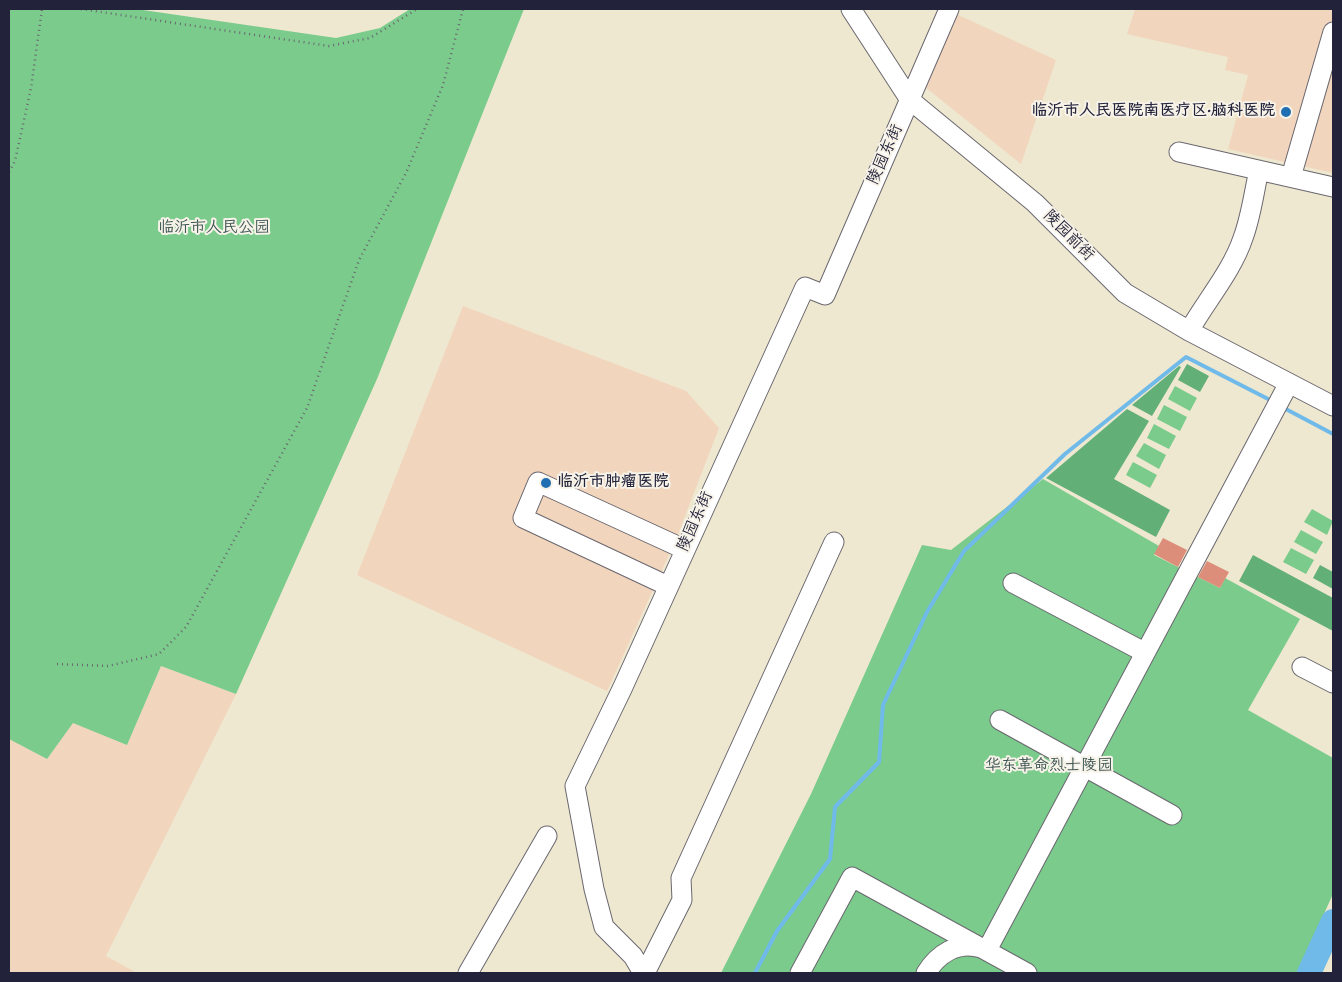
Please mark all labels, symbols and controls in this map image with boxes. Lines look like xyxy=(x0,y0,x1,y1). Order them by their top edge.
place label: 临沂市人民医院南医疗区·脑科医院 xyxy=(1031,102,1275,122)
marker: 临沂市人民医院南医疗区·脑科医院 xyxy=(1279,105,1293,119)
street label: 陵园东街 xyxy=(864,122,908,188)
street label: 陵园前街 xyxy=(1039,207,1097,265)
park label: 临沂市人民公园 xyxy=(158,219,270,239)
place label: 临沂市肿瘤医院 xyxy=(557,473,669,493)
marker: 临沂市肿瘤医院 xyxy=(539,476,553,490)
street label: 陵园东街 xyxy=(674,489,718,555)
park label: 华东革命烈士陵园 xyxy=(985,757,1113,777)

